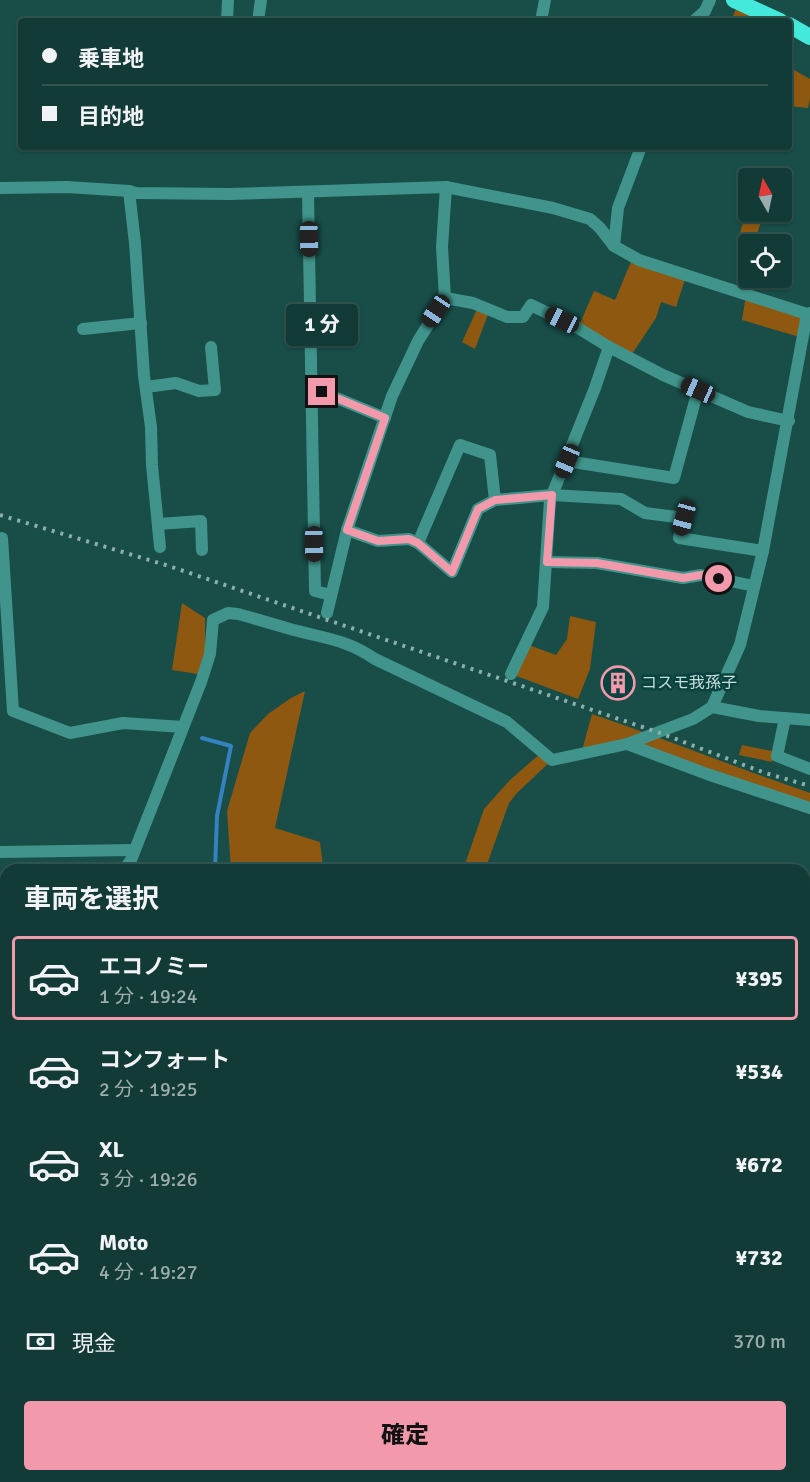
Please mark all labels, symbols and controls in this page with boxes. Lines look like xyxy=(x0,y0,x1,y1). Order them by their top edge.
text: 乗車地 xyxy=(78,45,144,72)
text: 目的地 xyxy=(78,103,144,130)
north arrow xyxy=(738,168,792,222)
map controls xyxy=(738,168,792,288)
car xyxy=(300,221,318,257)
button: locate xyxy=(738,234,792,288)
car xyxy=(418,291,454,331)
car xyxy=(542,304,582,336)
callout: 1 分 xyxy=(286,305,358,347)
text: 1 分 xyxy=(304,312,340,337)
car xyxy=(678,374,718,406)
route end xyxy=(308,378,335,405)
car xyxy=(552,441,582,481)
car xyxy=(671,498,697,538)
car xyxy=(305,526,323,562)
route start xyxy=(705,565,732,592)
building icon: コスモ我孫子 xyxy=(600,665,636,701)
place label: コスモ我孫子 xyxy=(641,673,737,693)
text: 車両を選択 xyxy=(24,883,159,916)
icon: car xyxy=(27,951,81,1005)
text: エコノミー xyxy=(99,953,209,980)
text: ¥395 xyxy=(735,965,783,992)
text: 1 分 · 19:24 xyxy=(99,984,198,1009)
icon: car xyxy=(27,1044,81,1098)
text: コンフォート xyxy=(99,1046,230,1073)
text: ¥534 xyxy=(735,1058,783,1085)
text: 2 分 · 19:25 xyxy=(99,1077,198,1102)
text: XL xyxy=(99,1136,124,1163)
icon: car xyxy=(27,1137,81,1191)
text: ¥672 xyxy=(735,1151,783,1178)
text: 3 分 · 19:26 xyxy=(99,1167,198,1192)
text: Moto xyxy=(99,1229,148,1256)
icon: car xyxy=(27,1230,81,1284)
text: ¥732 xyxy=(735,1244,783,1271)
text: 4 分 · 19:27 xyxy=(99,1260,198,1285)
icon: cash xyxy=(24,1325,57,1358)
text: 370 m xyxy=(733,1329,786,1354)
text: 現金 xyxy=(72,1330,116,1357)
button: 確定 xyxy=(24,1401,786,1470)

